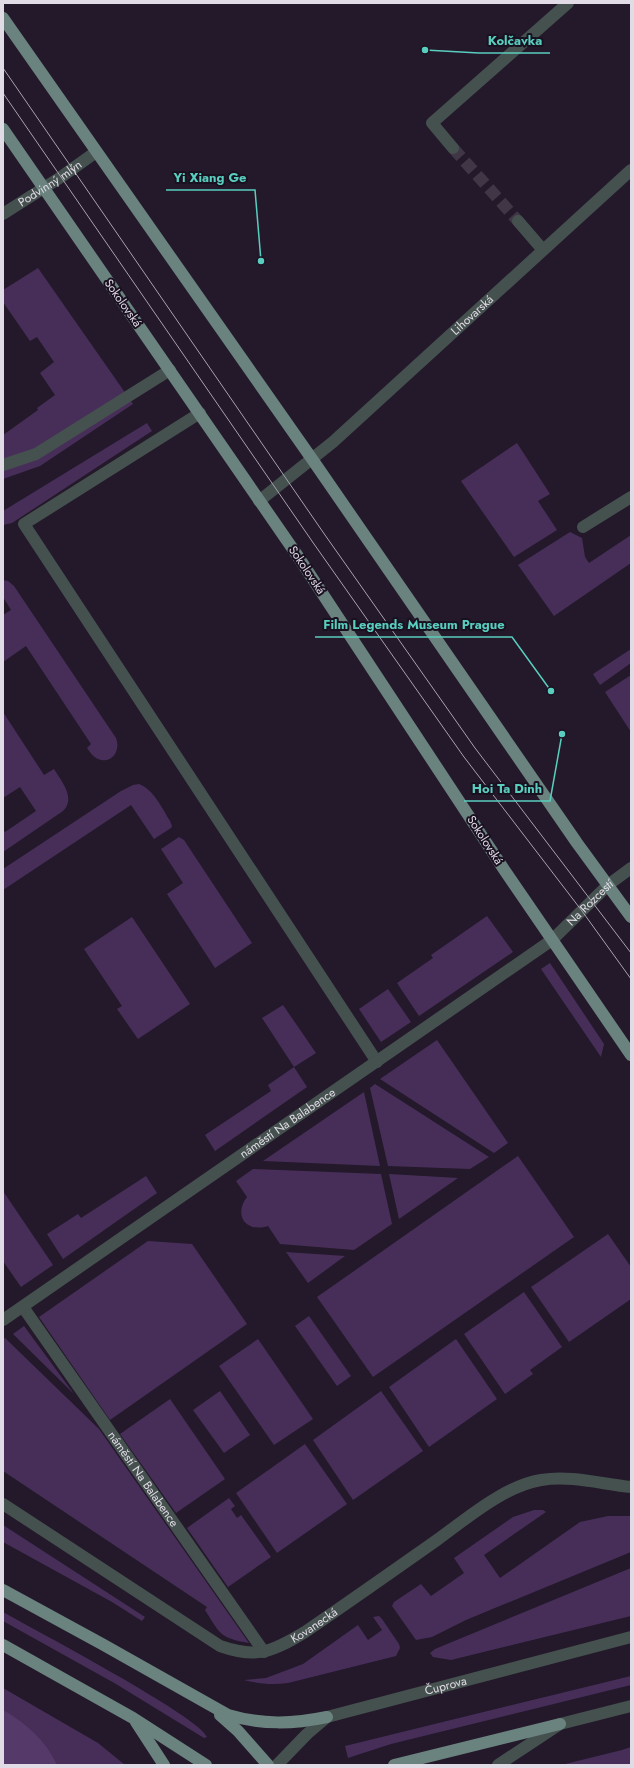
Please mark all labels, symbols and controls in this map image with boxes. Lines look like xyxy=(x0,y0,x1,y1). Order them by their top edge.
callout: Kolčavka xyxy=(479,28,550,53)
text: Kolčavka xyxy=(488,31,542,50)
street label: Podvinný mlýn xyxy=(15,156,86,211)
callout: Yi Xiang Ge xyxy=(166,165,255,190)
text: Yi Xiang Ge xyxy=(173,168,247,187)
street label: Sokolovská xyxy=(100,275,146,331)
street label: Lihovarská xyxy=(447,291,498,339)
street label: Sokolovská xyxy=(284,542,330,598)
callout: Film Legends Museum Prague xyxy=(315,612,512,637)
text: Film Legends Museum Prague xyxy=(323,615,505,634)
callout: Hoi Ta Dinh xyxy=(464,776,550,801)
text: Hoi Ta Dinh xyxy=(472,779,542,798)
street label: Sokolovská xyxy=(462,812,508,868)
street label: Na Rozcestí xyxy=(562,874,618,930)
street label: náměstí Na Balabence xyxy=(236,1083,339,1163)
street label: náměstí Na Balabence xyxy=(103,1428,183,1531)
street label: Kovanecká xyxy=(287,1603,341,1648)
street label: Čuprova xyxy=(423,1672,469,1700)

